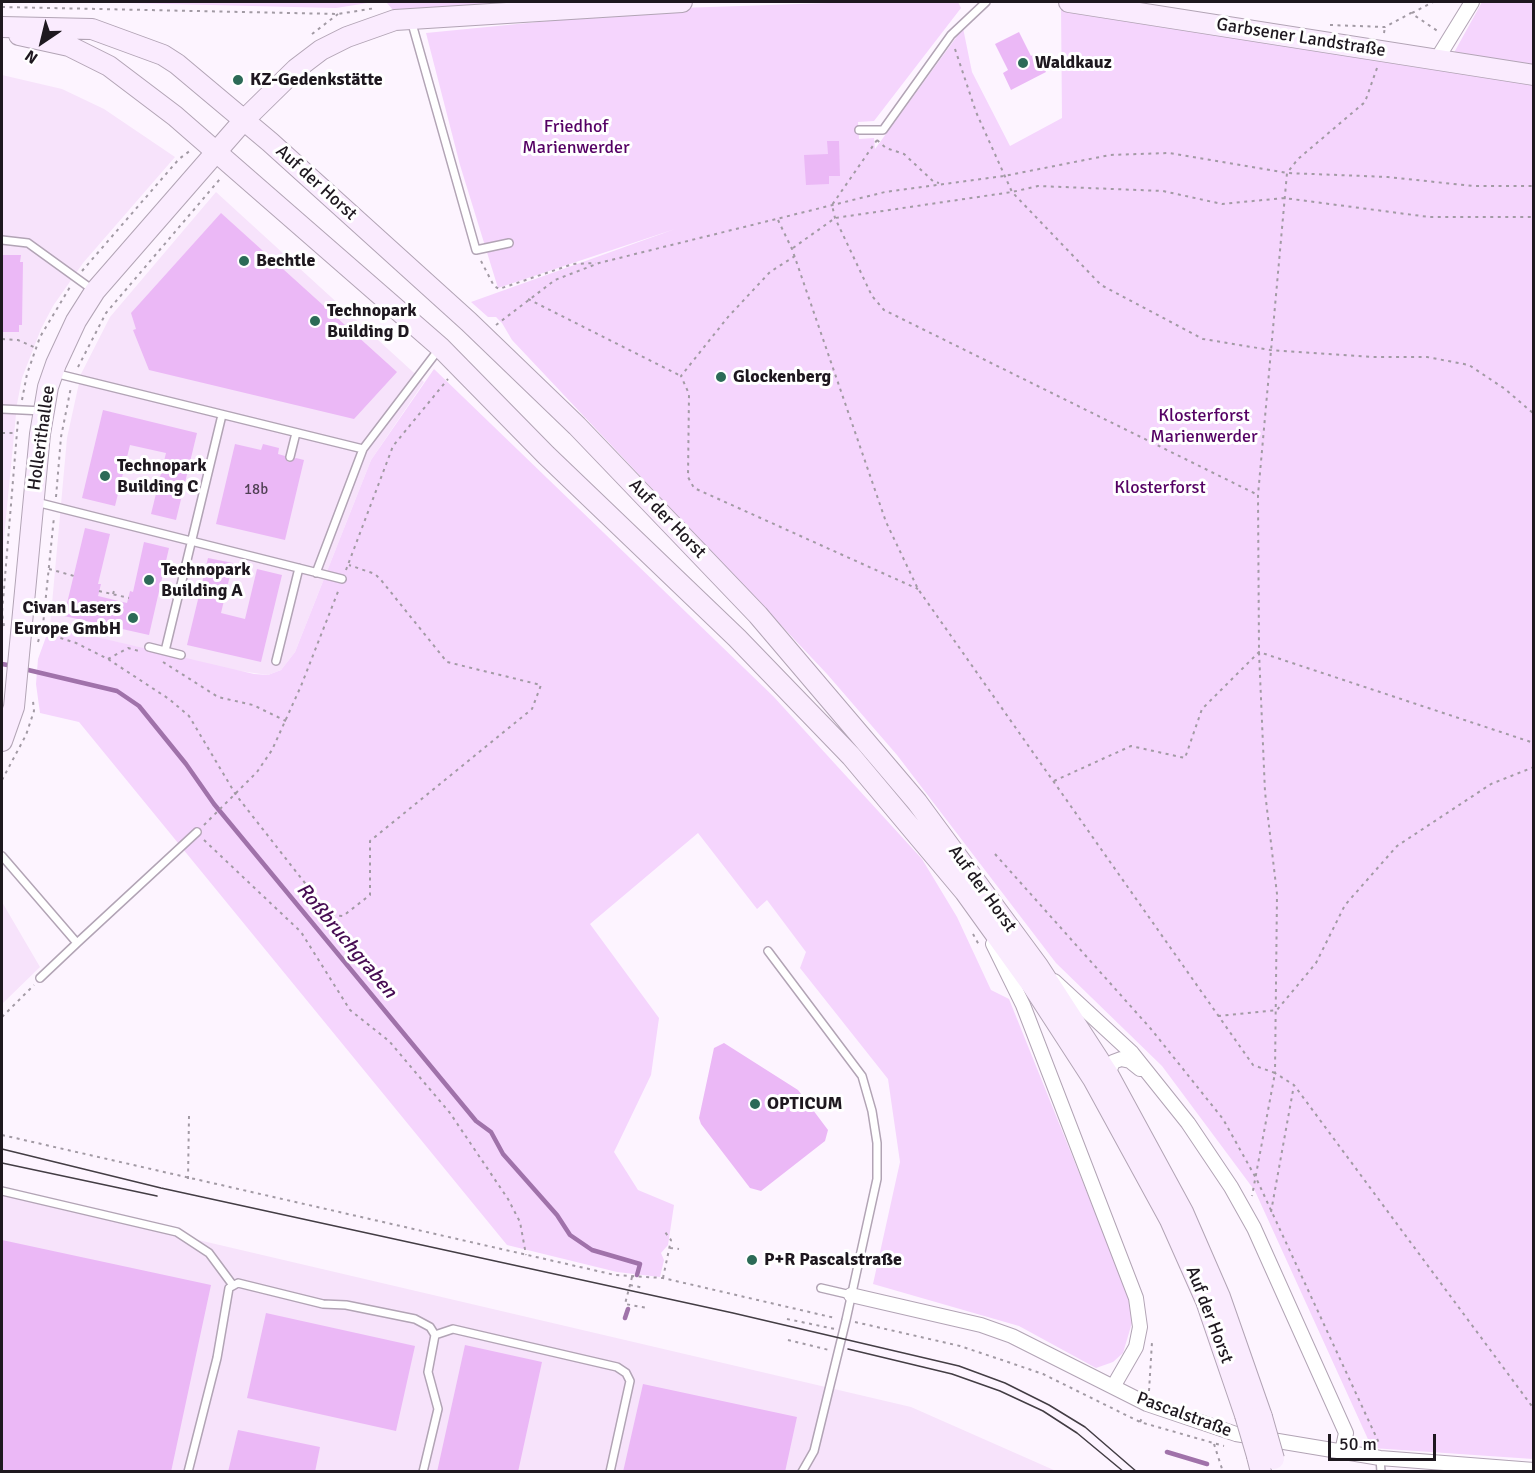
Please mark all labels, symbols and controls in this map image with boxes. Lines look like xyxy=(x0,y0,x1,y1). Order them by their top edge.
north arrow xyxy=(12,12,72,72)
street label: Garbsener Landstraße xyxy=(1215,14,1387,62)
text: N xyxy=(21,45,42,68)
place label: Waldkauz xyxy=(1035,52,1112,74)
marker: Waldkauz xyxy=(1016,56,1030,70)
place label: KZ-Gedenkstätte xyxy=(250,69,383,91)
marker: KZ-Gedenkstätte xyxy=(231,73,245,87)
park label: Friedhof Marienwerder xyxy=(522,116,630,158)
street label: Auf der Horst xyxy=(271,141,361,225)
place label: Bechtle xyxy=(256,250,315,272)
marker: Bechtle xyxy=(237,254,251,268)
place label: Technopark Building D xyxy=(327,300,417,342)
marker: Technopark Building D xyxy=(308,314,322,328)
place label: Glockenberg xyxy=(733,366,831,388)
marker: Glockenberg xyxy=(714,370,728,384)
street label: Hollerithallee xyxy=(24,384,60,492)
park label: Klosterforst Marienwerder xyxy=(1150,405,1258,448)
place label: Technopark Building C xyxy=(117,455,207,498)
marker: Technopark Building C xyxy=(98,469,112,483)
street label: Auf der Horst xyxy=(624,475,710,563)
park label: Klosterforst xyxy=(1114,477,1206,499)
house number: 18b xyxy=(244,481,268,499)
place label: Technopark Building A xyxy=(161,559,251,602)
marker: Technopark Building A xyxy=(142,573,156,587)
place label: Civan Lasers Europe GmbH xyxy=(14,597,121,640)
marker: Civan Lasers Europe GmbH xyxy=(126,611,140,625)
street label: Auf der Horst xyxy=(943,841,1021,937)
water label: Roßbruchgraben xyxy=(291,878,401,1004)
place label: OPTICUM xyxy=(767,1093,843,1115)
marker: OPTICUM xyxy=(748,1097,762,1111)
place label: P+R Pascalstraße xyxy=(764,1249,902,1271)
marker: P+R Pascalstraße xyxy=(745,1253,759,1267)
street label: Auf der Horst xyxy=(1181,1263,1237,1367)
street label: Pascalstraße xyxy=(1133,1388,1235,1442)
scale bar xyxy=(1331,1422,1439,1460)
text: 50 m xyxy=(1339,1433,1377,1455)

